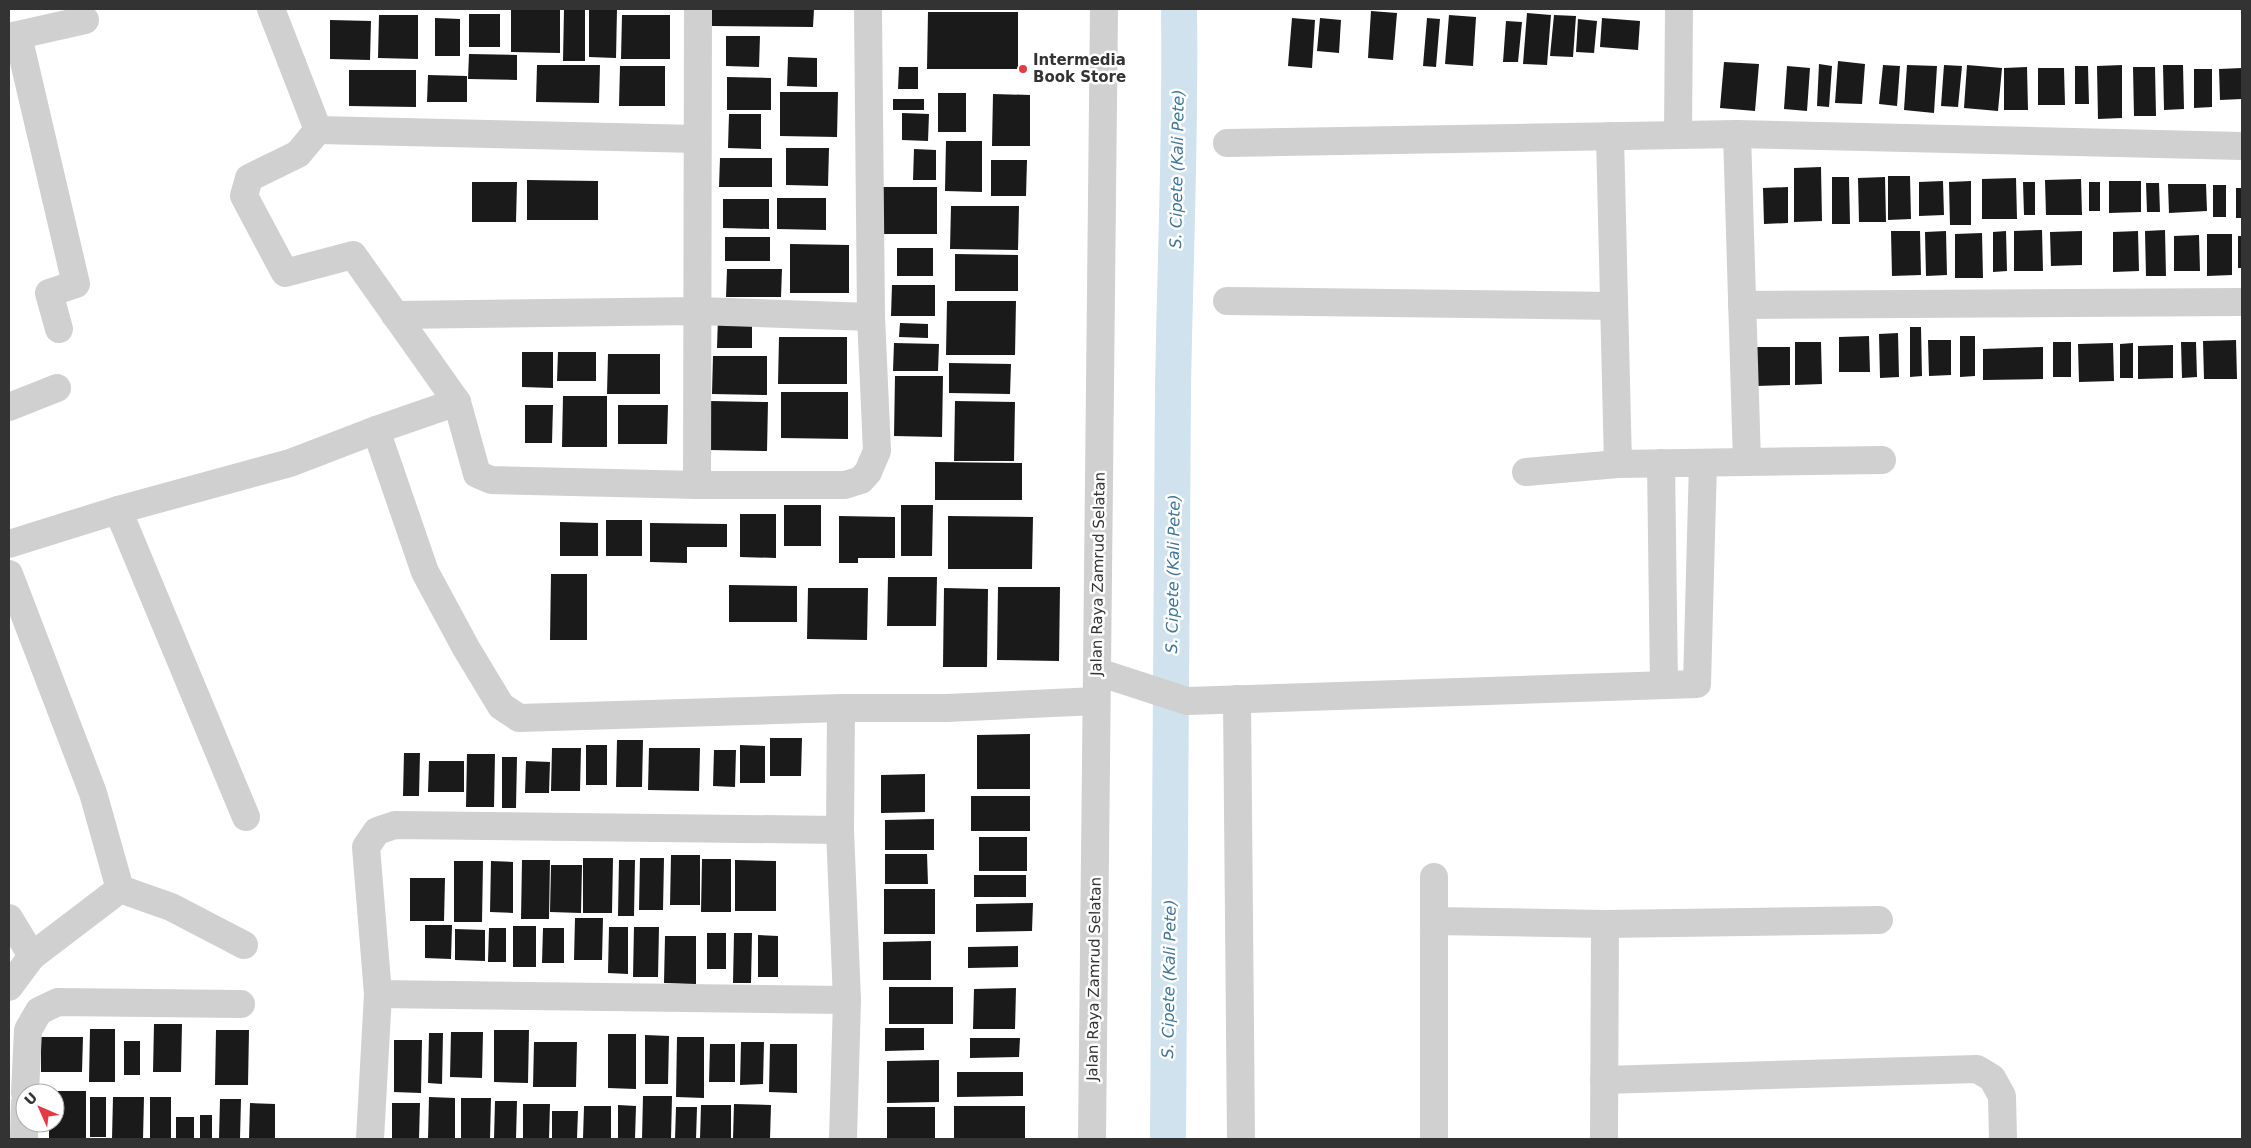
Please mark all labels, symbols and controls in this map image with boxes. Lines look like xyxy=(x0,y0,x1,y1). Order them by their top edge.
place label: Intermedia Book Store xyxy=(1033,51,1126,86)
marker: Intermedia Book Store xyxy=(1017,63,1029,75)
water label: S. Cipete (Kali Pete) xyxy=(1166,89,1188,249)
street label: Jalan Raya Zamrud Selatan xyxy=(1087,472,1109,677)
water label: S. Cipete (Kali Pete) xyxy=(1162,494,1184,654)
street label: Jalan Raya Zamrud Selatan xyxy=(1083,877,1105,1082)
water label: S. Cipete (Kali Pete) xyxy=(1158,899,1180,1059)
north arrow xyxy=(15,1083,65,1133)
text: U xyxy=(21,1089,40,1108)

